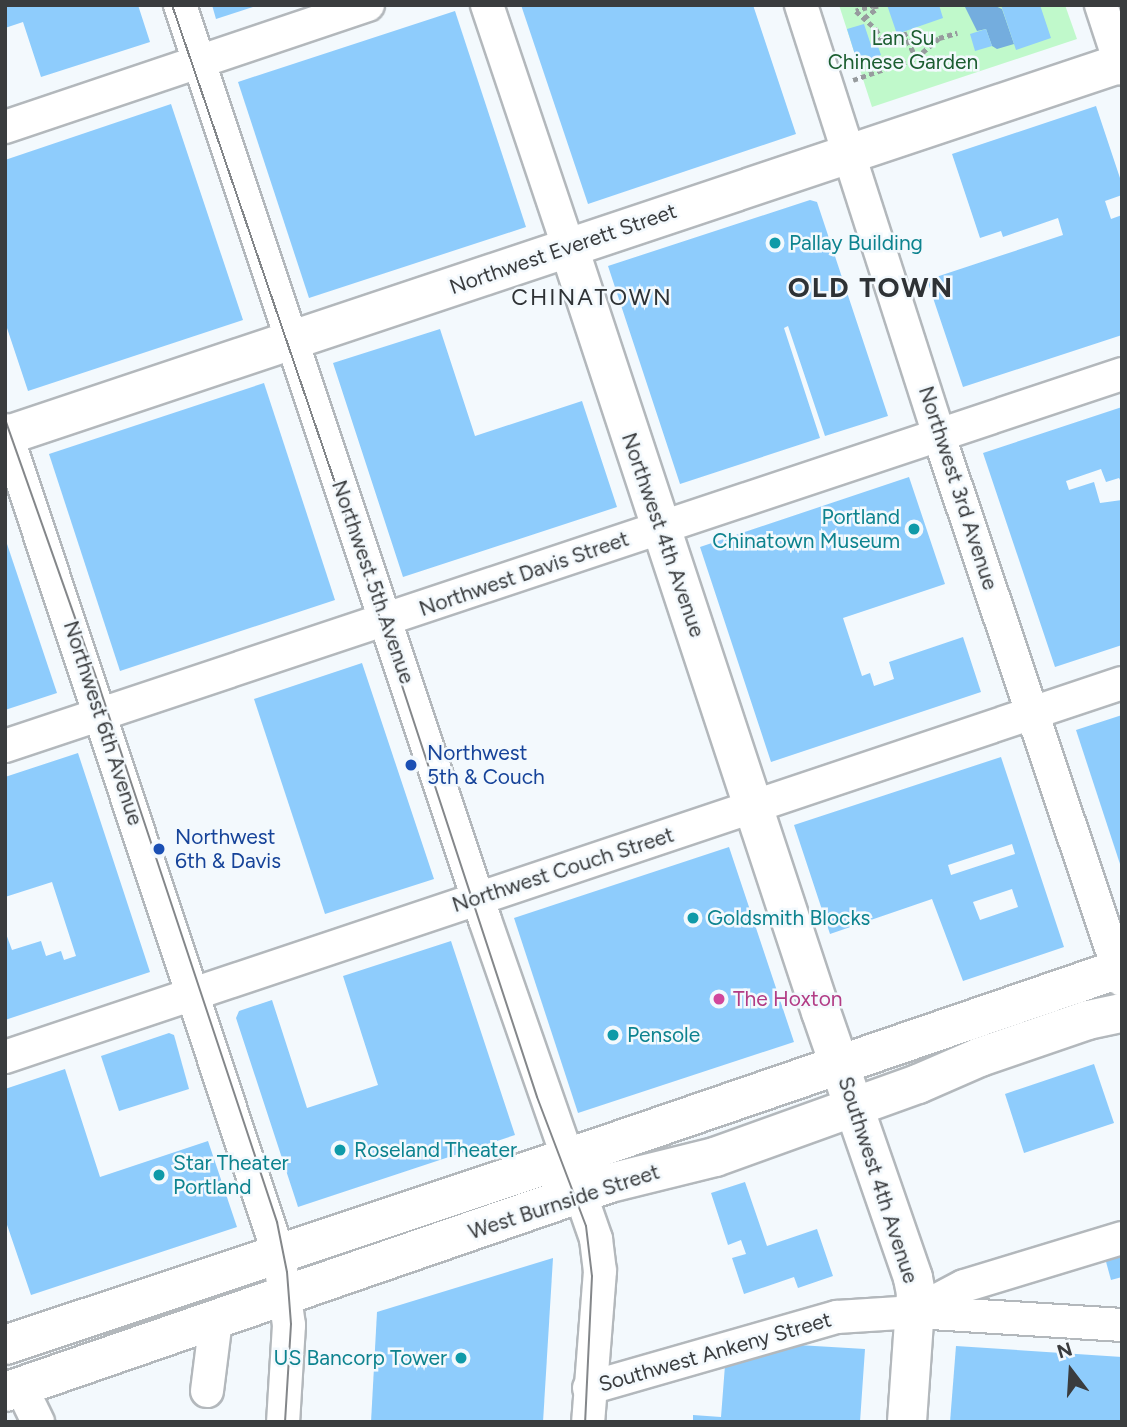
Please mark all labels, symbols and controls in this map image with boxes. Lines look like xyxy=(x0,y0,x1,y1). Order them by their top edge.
park label: Lan Su Chinese Garden xyxy=(828,25,978,75)
street label: Northwest Everett Street xyxy=(446,198,680,300)
place label: Pallay Building xyxy=(789,230,923,256)
marker: Pallay Building xyxy=(767,235,783,251)
district label: OLD TOWN xyxy=(789,270,953,304)
district label: CHINATOWN xyxy=(512,283,672,311)
street label: Northwest 3rd Avenue xyxy=(913,383,1003,593)
street label: Northwest 4th Avenue xyxy=(616,429,710,641)
street label: Northwest 5th Avenue xyxy=(326,477,420,687)
place label: Portland Chinatown Museum xyxy=(712,504,900,554)
marker: Portland Chinatown Museum xyxy=(906,521,922,537)
street label: Northwest Davis Street xyxy=(416,526,632,622)
street label: Northwest 6th Avenue xyxy=(58,618,148,828)
place label: Northwest 5th & Couch xyxy=(427,740,545,790)
marker: Northwest 5th & Couch xyxy=(401,755,421,775)
street label: Northwest Couch Street xyxy=(449,822,677,918)
place label: Northwest 6th & Davis xyxy=(175,824,281,874)
marker: Northwest 6th & Davis xyxy=(149,839,169,859)
place label: Goldsmith Blocks xyxy=(707,905,870,931)
marker: Goldsmith Blocks xyxy=(685,910,701,926)
place label: The Hoxton xyxy=(733,986,843,1012)
marker: The Hoxton xyxy=(711,991,727,1007)
place label: Pensole xyxy=(627,1022,700,1048)
marker: Pensole xyxy=(605,1027,621,1043)
street label: Southwest 4th Avenue xyxy=(833,1073,923,1287)
place label: Roseland Theater xyxy=(354,1137,517,1163)
marker: Roseland Theater xyxy=(332,1142,348,1158)
place label: Star Theater Portland xyxy=(173,1150,289,1200)
street label: West Burnside Street xyxy=(465,1159,663,1245)
marker: Star Theater Portland xyxy=(151,1167,167,1183)
street label: Southwest Ankeny Street xyxy=(596,1307,834,1397)
north arrow xyxy=(1036,1336,1106,1406)
text: N xyxy=(1054,1337,1075,1364)
place label: US Bancorp Tower xyxy=(274,1345,447,1371)
marker: US Bancorp Tower xyxy=(453,1350,469,1366)

